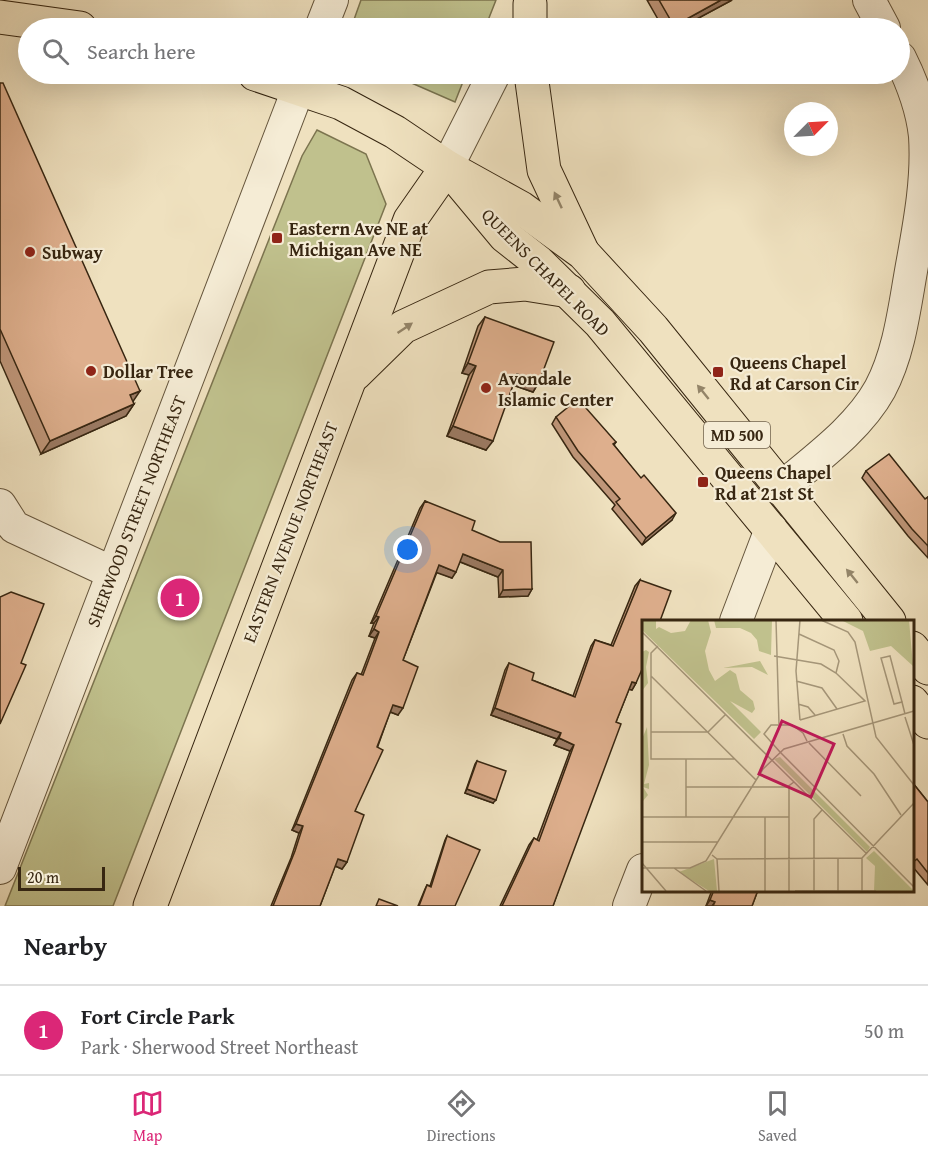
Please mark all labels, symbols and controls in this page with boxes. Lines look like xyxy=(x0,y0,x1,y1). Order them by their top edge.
search box xyxy=(18,18,910,84)
icon: search xyxy=(39,35,72,68)
text: Search here xyxy=(87,35,196,67)
north arrow xyxy=(784,102,838,156)
one-way arrow xyxy=(554,191,563,208)
street label: QUEENS CHAPEL ROAD xyxy=(476,202,617,343)
place label: Eastern Ave NE at Michigan Ave NE xyxy=(289,215,428,263)
marker: Eastern Ave NE at Michigan Ave NE xyxy=(270,231,284,245)
place label: Subway xyxy=(42,239,104,266)
marker: Subway xyxy=(23,245,37,259)
one-way arrow xyxy=(397,322,413,334)
place label: Queens Chapel Rd at Carson Cir xyxy=(730,349,860,397)
place label: Dollar Tree xyxy=(103,358,193,385)
marker: Dollar Tree xyxy=(84,364,98,378)
place label: Avondale Islamic Center xyxy=(498,365,614,413)
marker: Queens Chapel Rd at Carson Cir xyxy=(711,365,725,379)
marker: Avondale Islamic Center xyxy=(479,381,493,395)
one-way arrow xyxy=(697,384,709,399)
street label: SHERWOOD STREET NORTHEAST xyxy=(79,391,193,631)
street label: EASTERN AVENUE NORTHEAST xyxy=(235,418,345,646)
road number: MD 500 xyxy=(704,422,770,448)
place label: Queens Chapel Rd at 21st St xyxy=(715,459,832,507)
marker: Queens Chapel Rd at 21st St xyxy=(696,475,710,489)
your location xyxy=(393,535,422,564)
one-way arrow xyxy=(845,568,858,584)
pin: 1 xyxy=(160,576,200,620)
inset map xyxy=(642,620,913,891)
scale bar xyxy=(18,864,105,892)
text: 20 m xyxy=(27,865,59,889)
text: Nearby xyxy=(24,926,107,965)
text: Fort Circle Park xyxy=(81,1000,235,1032)
text: 1 xyxy=(38,1016,49,1045)
text: 50 m xyxy=(864,1016,904,1045)
text: Park · Sherwood Street Northeast xyxy=(81,1032,358,1061)
tab: Map xyxy=(131,1087,164,1147)
tab: Directions xyxy=(427,1087,496,1147)
tab: Saved xyxy=(758,1087,797,1147)

